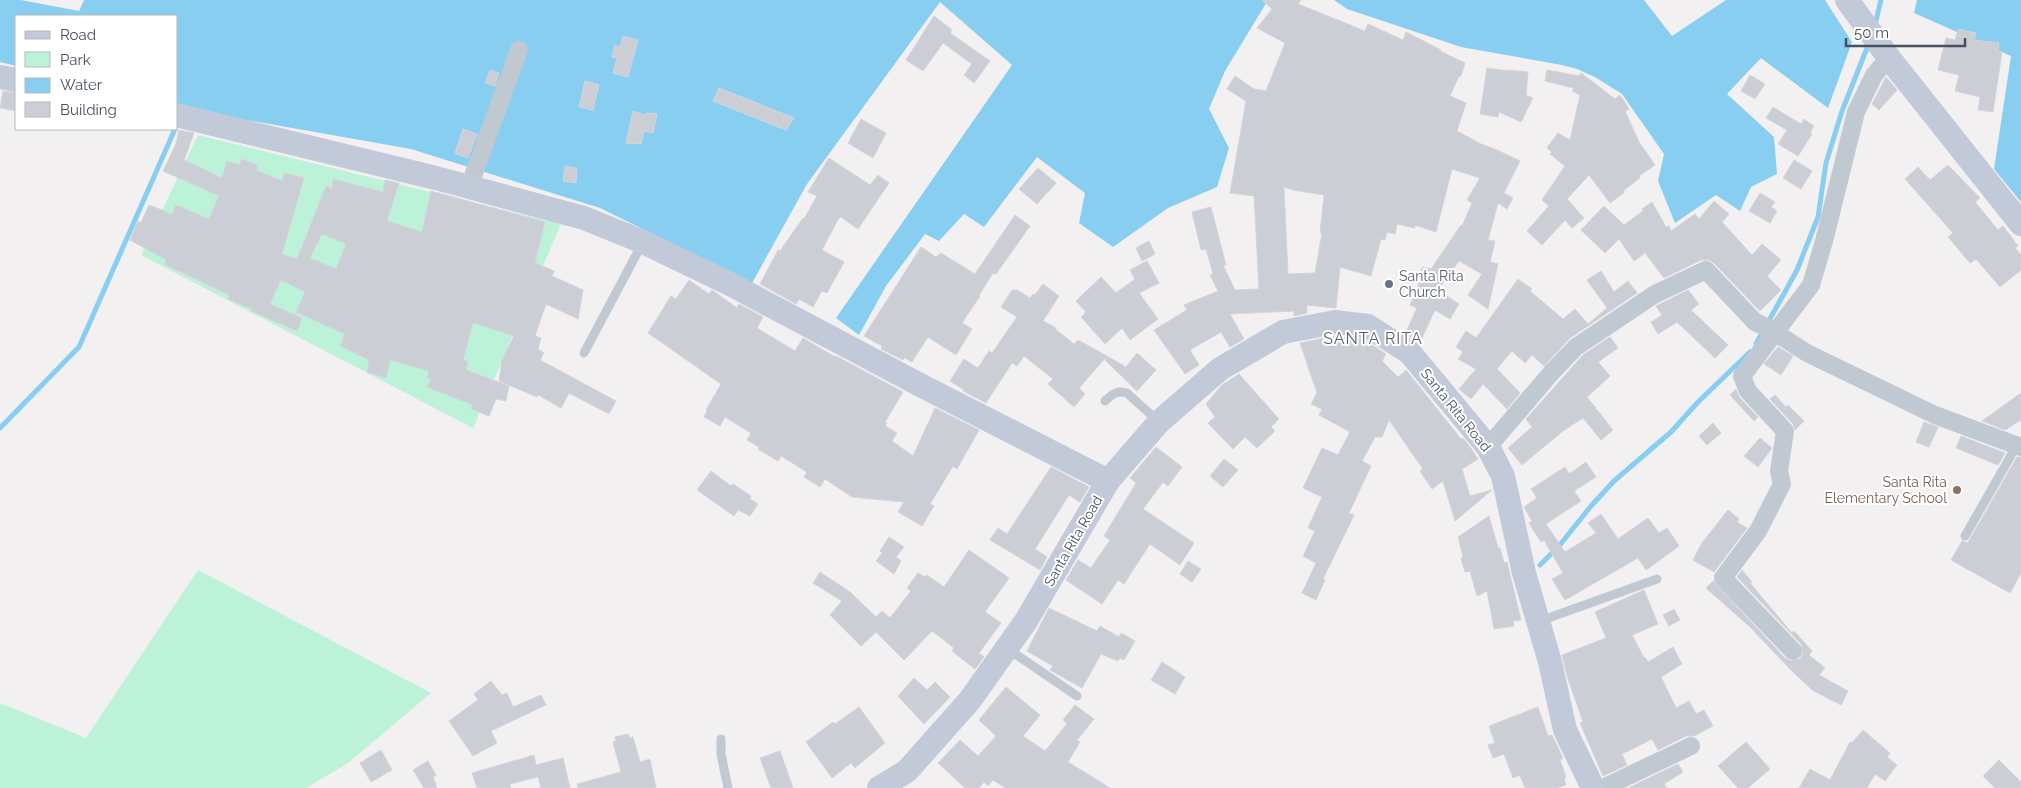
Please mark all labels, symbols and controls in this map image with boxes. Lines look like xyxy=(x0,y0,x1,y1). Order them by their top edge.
legend xyxy=(15,15,178,130)
scale bar xyxy=(1846,15,1965,47)
text: 50 m xyxy=(1854,24,1889,42)
text: Road xyxy=(60,26,96,44)
text: Park xyxy=(60,51,91,69)
text: Water xyxy=(60,76,103,94)
text: Building xyxy=(60,101,117,119)
place label: Santa Rita Church xyxy=(1399,268,1464,300)
marker: Santa Rita Church xyxy=(1383,278,1395,290)
district label: SANTA RITA xyxy=(1323,329,1423,348)
street label: Santa Rita Road xyxy=(1418,365,1494,455)
place label: Santa Rita Elementary School xyxy=(1824,474,1947,506)
marker: Santa Rita Elementary School xyxy=(1951,484,1963,496)
street label: Santa Rita Road xyxy=(1041,493,1105,589)

